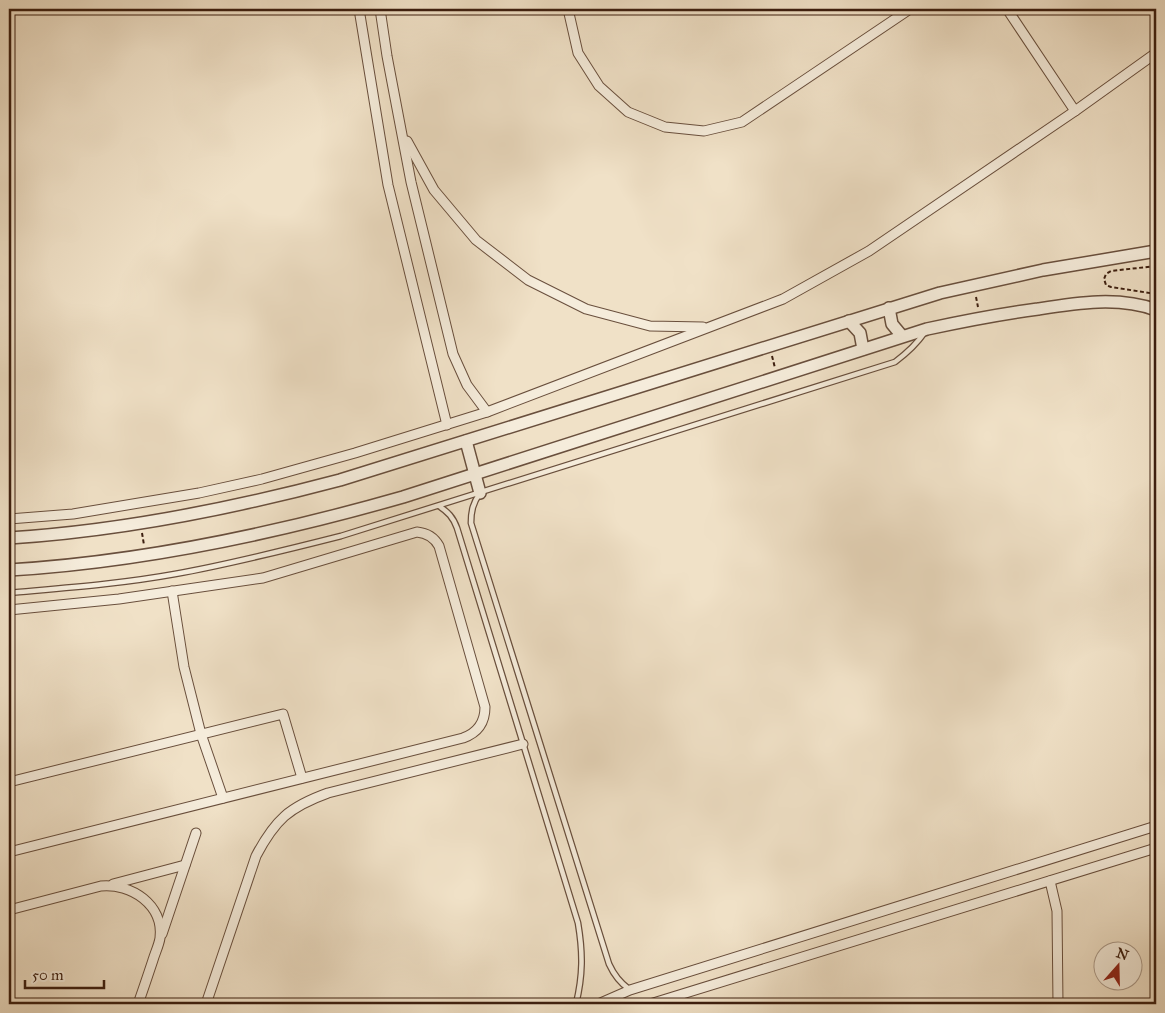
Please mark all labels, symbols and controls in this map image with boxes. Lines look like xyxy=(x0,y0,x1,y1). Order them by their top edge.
north arrow xyxy=(1092,940,1142,990)
text: N xyxy=(1114,944,1131,964)
scale bar xyxy=(25,958,104,990)
text: 50 m xyxy=(32,966,64,984)

